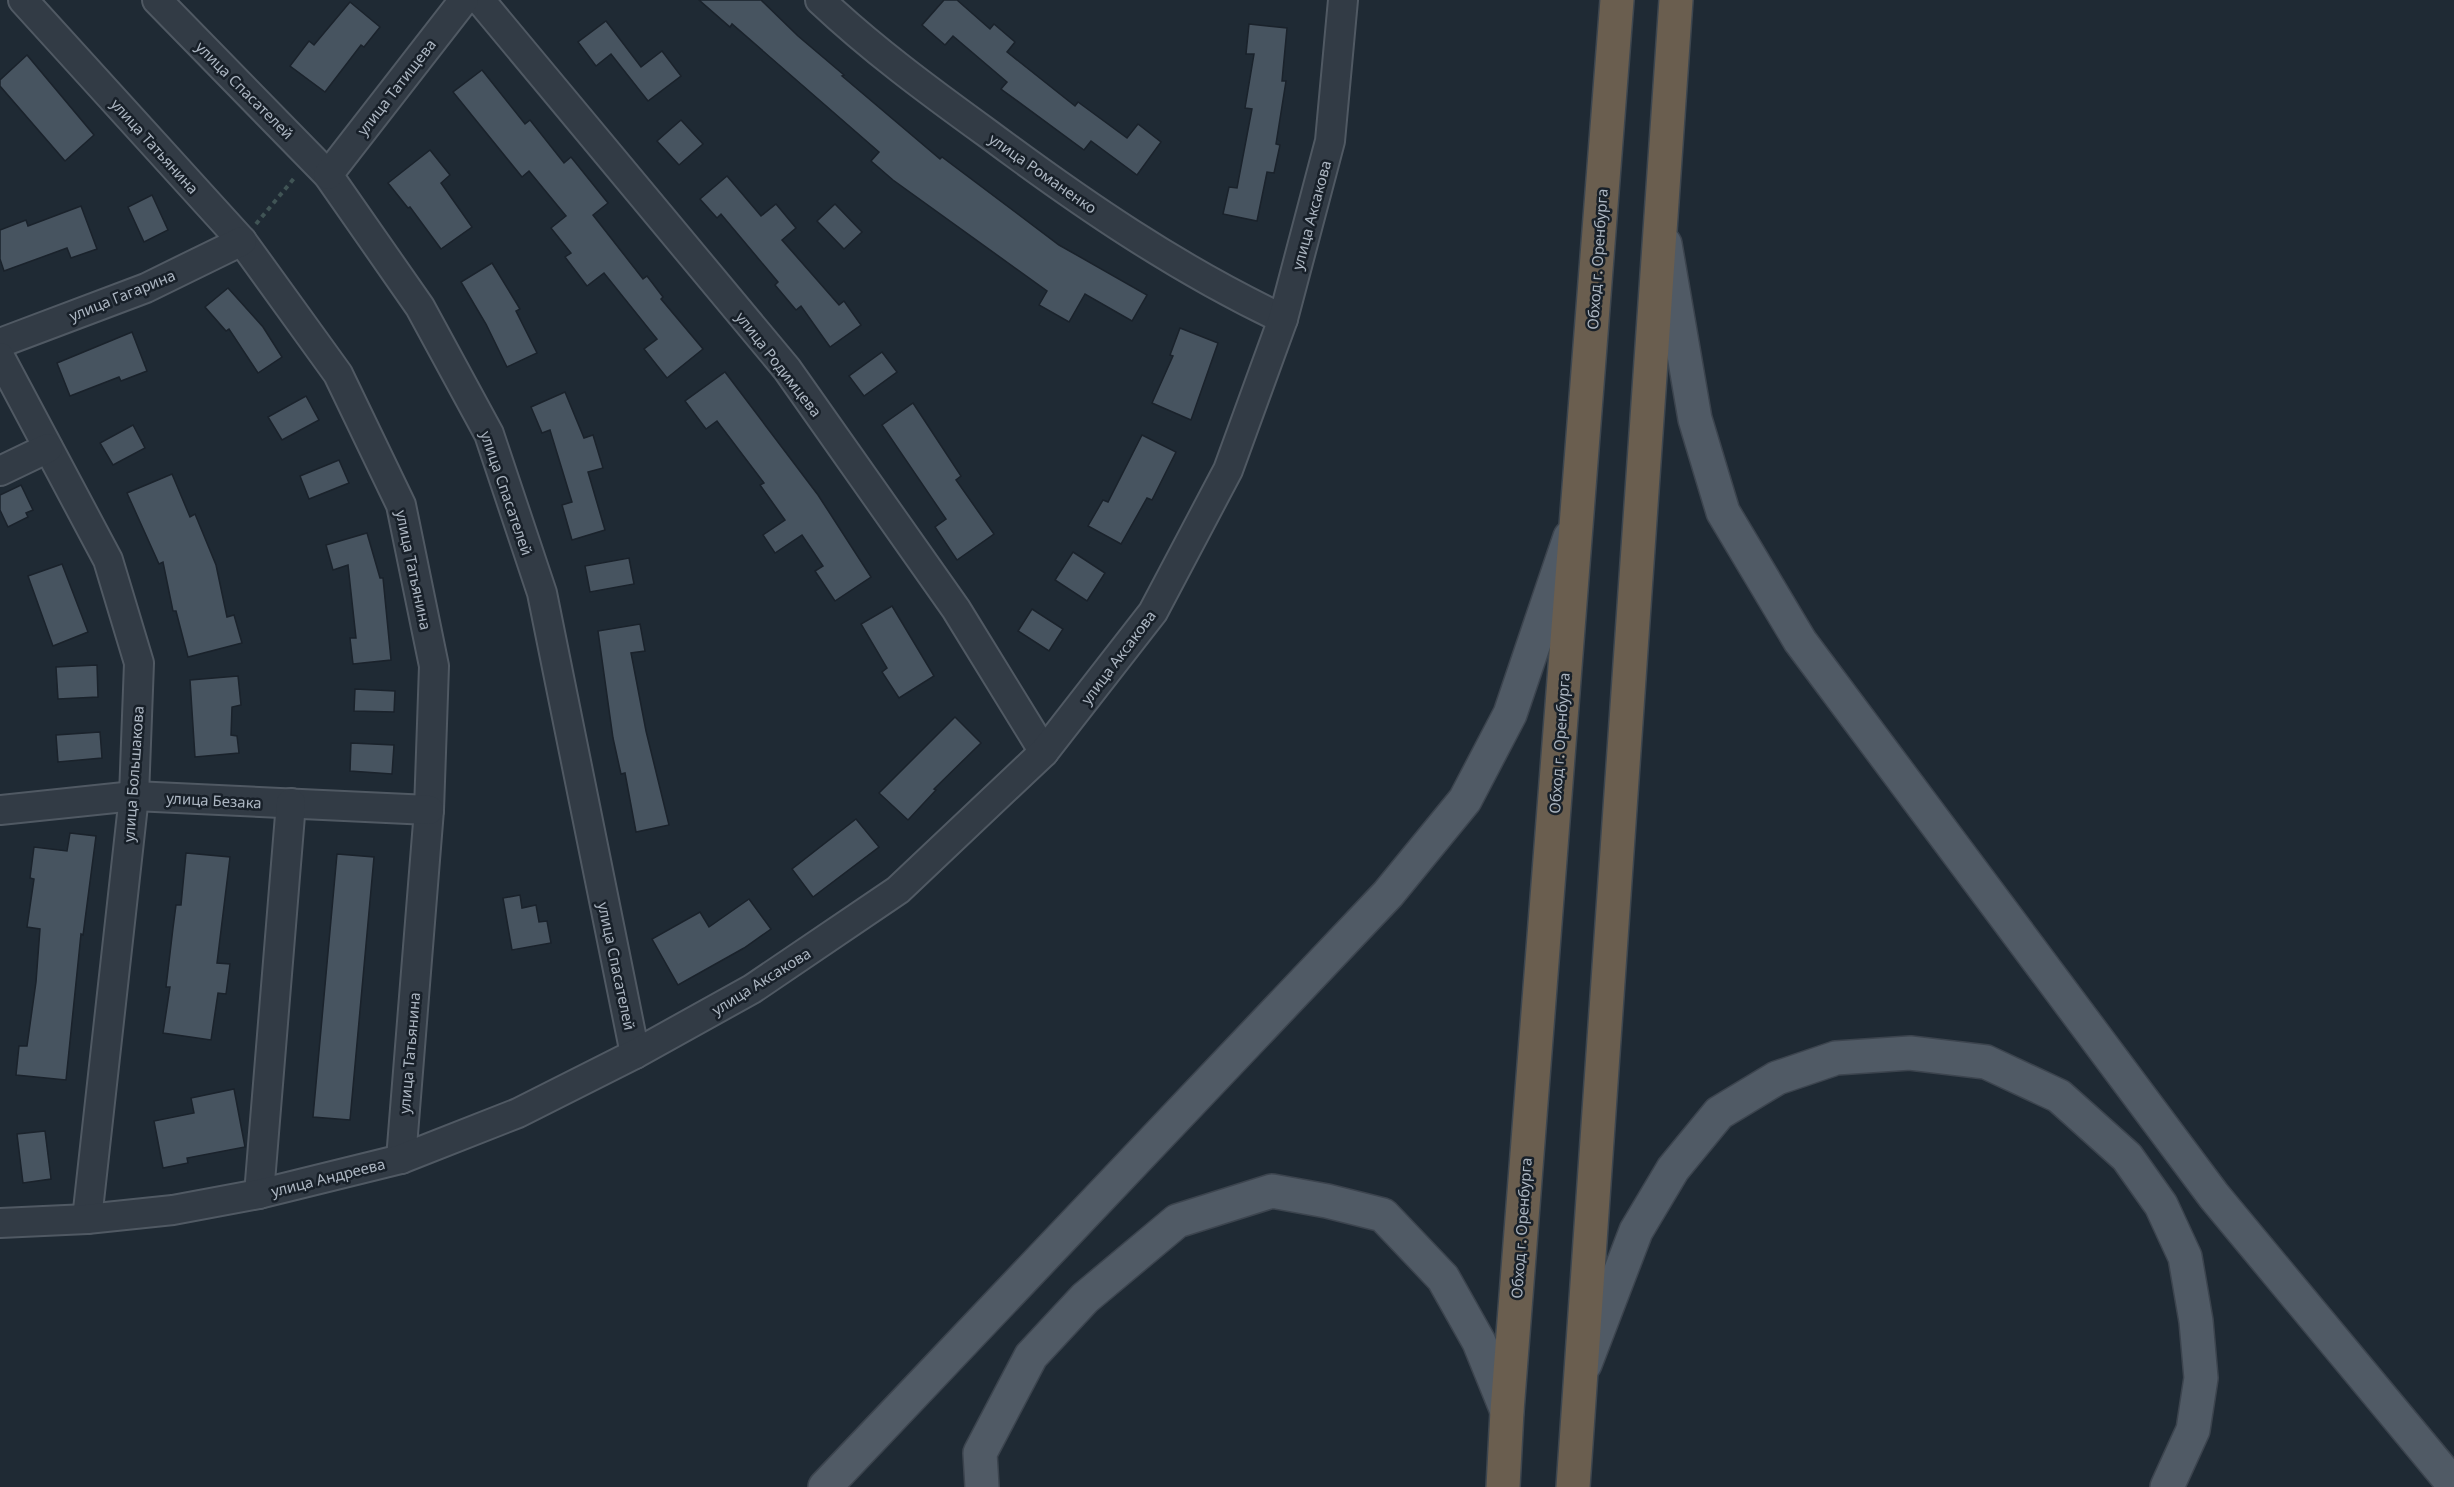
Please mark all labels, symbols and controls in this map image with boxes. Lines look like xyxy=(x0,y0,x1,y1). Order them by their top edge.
street label: улица Татищева xyxy=(352,35,440,139)
street label: улица Спасателей xyxy=(192,37,298,143)
street label: улица Татьянина xyxy=(107,94,203,198)
street label: улица Романенко xyxy=(985,128,1101,218)
street label: улица Аксакова xyxy=(1287,158,1335,272)
street label: Обход г. Оренбурга xyxy=(1582,188,1612,330)
street label: улица Гагарина xyxy=(66,265,178,325)
street label: улица Родимцева xyxy=(732,307,826,421)
street label: улица Спасателей xyxy=(476,428,538,558)
street label: улица Татьянина xyxy=(392,508,436,632)
street label: улица Аксакова xyxy=(1076,606,1160,708)
street label: Обход г. Оренбурга xyxy=(1544,672,1574,814)
street label: улица Большакова xyxy=(118,705,148,843)
street label: улица Безака xyxy=(166,788,262,812)
street label: улица Спасателей xyxy=(594,900,640,1032)
street label: улица Аксакова xyxy=(708,943,814,1019)
street label: улица Татьянина xyxy=(394,991,424,1115)
street label: улица Андреева xyxy=(269,1153,387,1201)
street label: Обход г. Оренбурга xyxy=(1506,1157,1536,1299)

